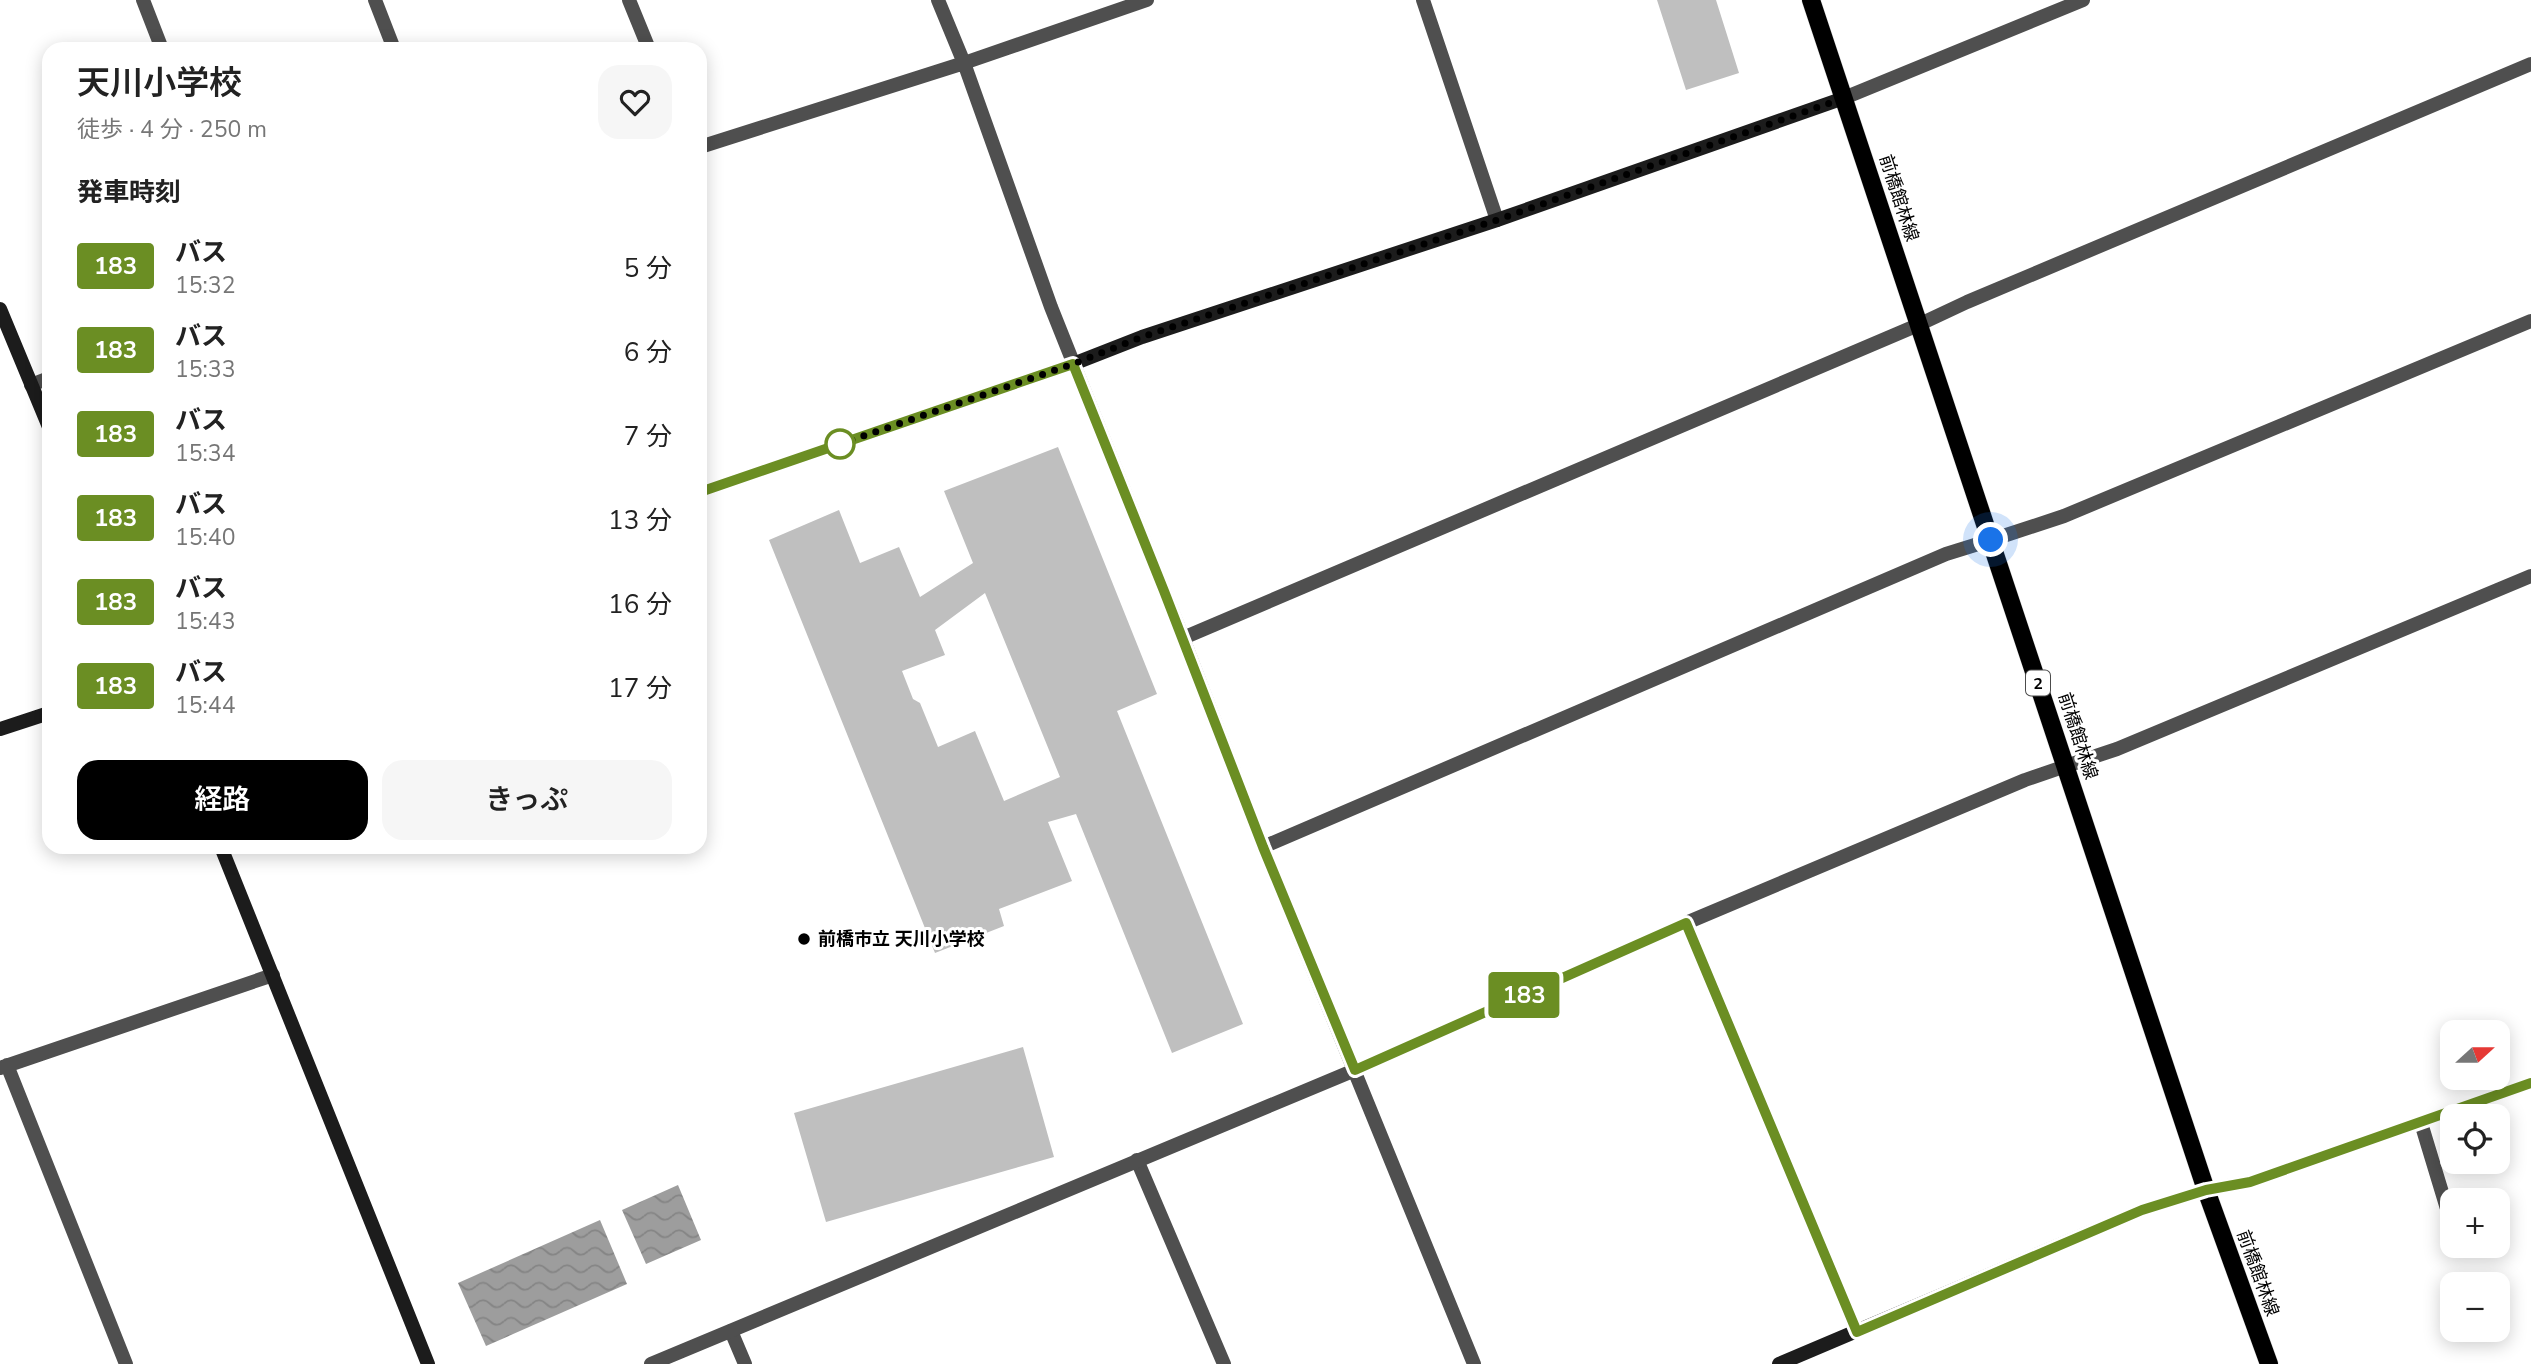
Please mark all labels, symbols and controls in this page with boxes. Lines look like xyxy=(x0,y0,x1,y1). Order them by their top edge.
text: 天川小学校 xyxy=(77,61,242,106)
button: heart xyxy=(598,65,672,139)
text: 徒歩 · 4 分 · 250 m xyxy=(77,114,267,145)
street label: 前橋館林線 xyxy=(1874,151,1924,245)
text: 発車時刻 xyxy=(77,175,181,210)
text: バス xyxy=(175,235,227,270)
text: 183 xyxy=(94,250,137,282)
text: 5 分 xyxy=(624,251,672,286)
text: 15:32 xyxy=(175,270,235,301)
text: バス xyxy=(175,319,227,354)
text: 183 xyxy=(94,334,137,366)
text: 6 分 xyxy=(624,335,672,370)
text: 15:33 xyxy=(175,354,235,385)
text: バス xyxy=(175,403,227,438)
text: 183 xyxy=(94,418,137,450)
text: 7 分 xyxy=(624,419,672,454)
unlabelled marker xyxy=(825,429,855,459)
text: 15:34 xyxy=(175,438,235,469)
text: バス xyxy=(175,487,227,522)
text: 183 xyxy=(94,502,137,534)
text: 13 分 xyxy=(608,503,672,538)
text: 15:40 xyxy=(175,522,235,553)
your location xyxy=(1973,522,2008,557)
text: バス xyxy=(175,571,227,606)
text: 183 xyxy=(94,586,137,618)
text: 16 分 xyxy=(608,587,672,622)
text: 15:43 xyxy=(175,606,235,637)
text: バス xyxy=(175,655,227,690)
text: 183 xyxy=(94,670,137,702)
road number: 2 xyxy=(2026,670,2050,696)
text: 17 分 xyxy=(608,671,672,706)
street label: 前橋館林線 xyxy=(2053,689,2103,783)
text: 15:44 xyxy=(175,690,235,721)
button: 経路 xyxy=(77,760,368,840)
button: きっぷ xyxy=(382,760,672,840)
place label: 前橋市立 天川小学校 xyxy=(818,927,985,951)
marker: 前橋市立 天川小学校 xyxy=(796,931,812,947)
line badge: 183 xyxy=(1484,972,1564,1018)
text: 183 xyxy=(1502,979,1546,1011)
north arrow xyxy=(2440,1020,2510,1090)
map controls xyxy=(2440,1020,2510,1342)
button: locate xyxy=(2440,1104,2510,1174)
button: + xyxy=(2440,1188,2510,1258)
street label: 前橋館林線 xyxy=(2231,1227,2285,1319)
button: − xyxy=(2440,1272,2510,1342)

